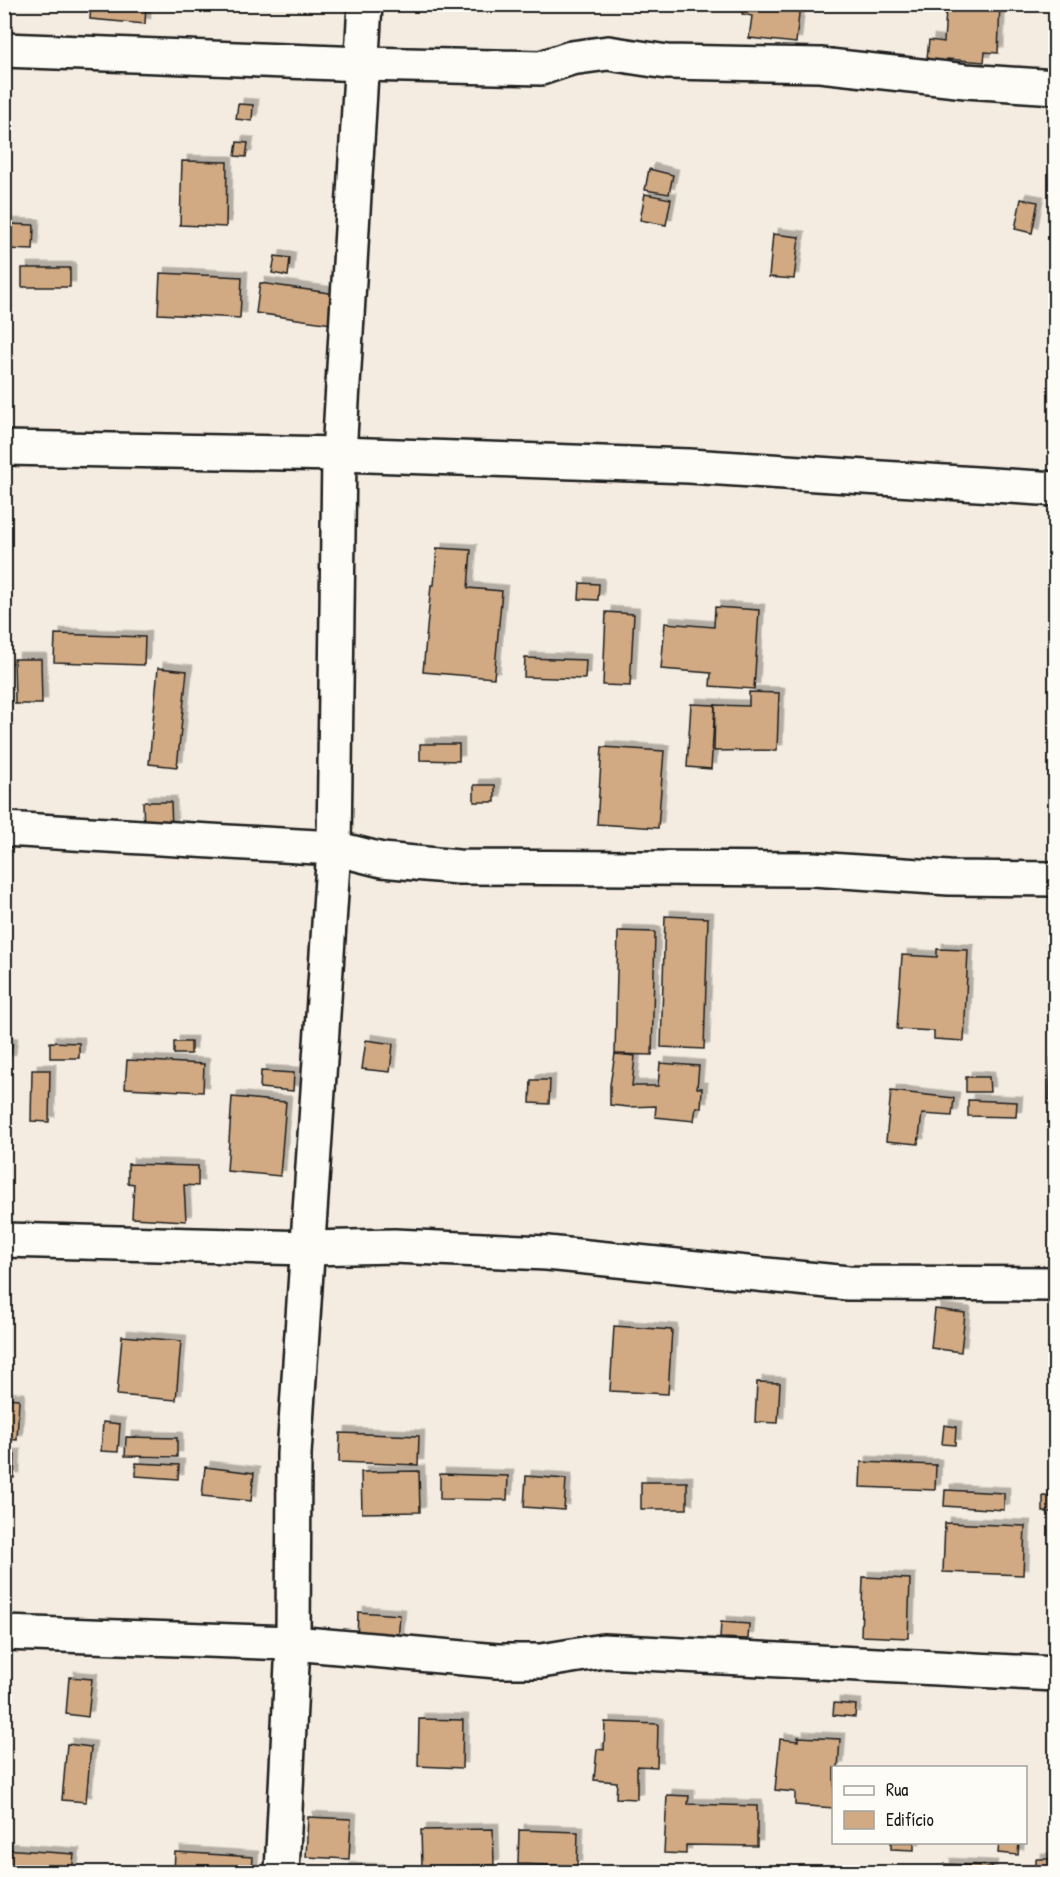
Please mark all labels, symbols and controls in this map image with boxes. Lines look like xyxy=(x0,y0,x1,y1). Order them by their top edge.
legend xyxy=(832,1766,1027,1844)
text: Rua xyxy=(886,1777,908,1802)
text: Edifício xyxy=(886,1807,934,1832)

